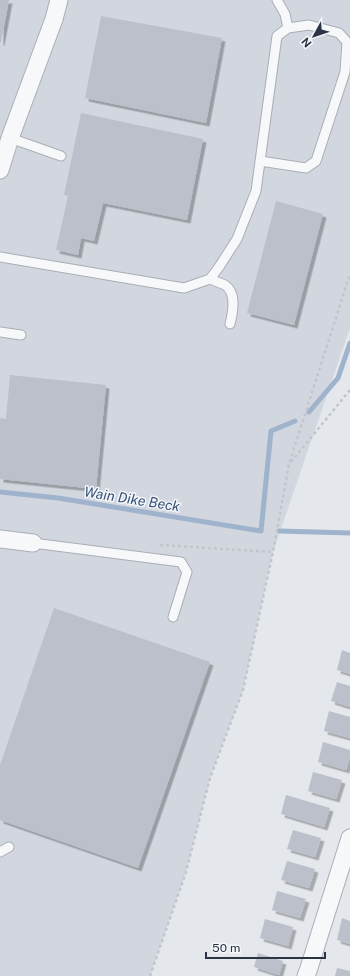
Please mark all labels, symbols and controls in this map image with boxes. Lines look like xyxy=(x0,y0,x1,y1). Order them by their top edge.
north arrow xyxy=(294,16,334,56)
text: N xyxy=(299,35,314,50)
water label: Wain Dike Beck xyxy=(83,484,182,515)
scale bar xyxy=(206,934,325,960)
text: 50 m xyxy=(212,941,240,955)

